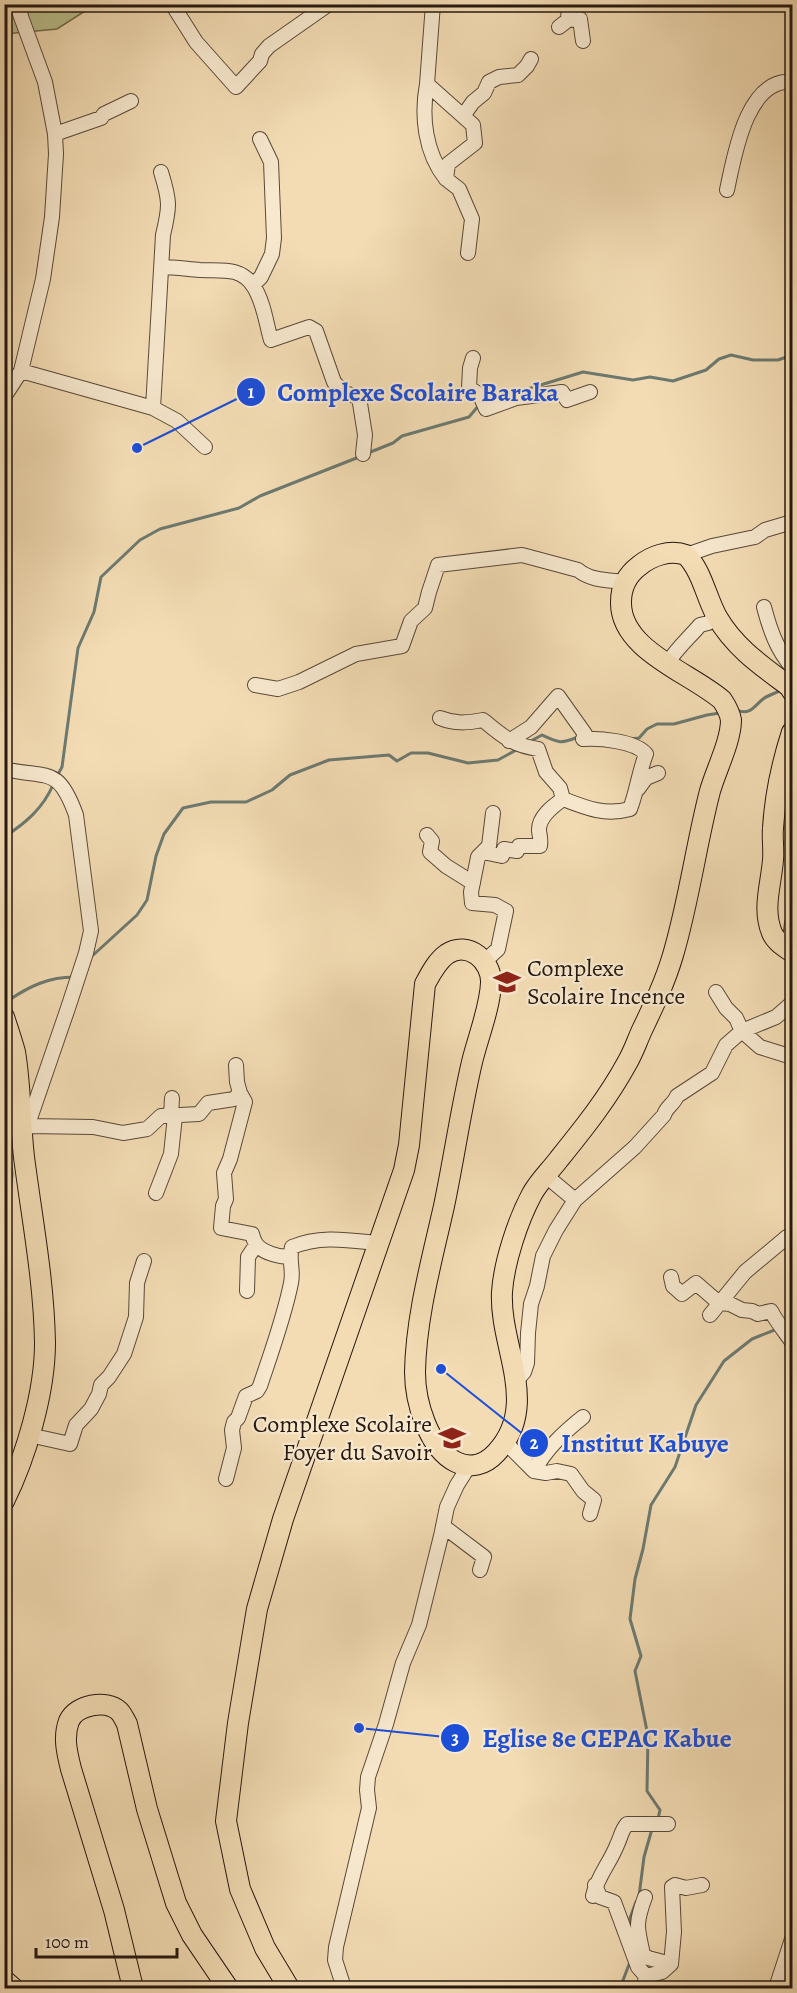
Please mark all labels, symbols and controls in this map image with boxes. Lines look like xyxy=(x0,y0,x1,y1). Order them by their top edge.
callout: Complexe Scolaire Baraka xyxy=(236,370,571,414)
text: Complexe Scolaire Baraka xyxy=(277,375,559,410)
text: 1 xyxy=(248,380,255,404)
place label: Complexe Scolaire Incence xyxy=(527,952,685,1012)
school or university icon: Complexe Scolaire Incence xyxy=(492,967,522,997)
place label: Complexe Scolaire Foyer du Savoir xyxy=(253,1408,432,1468)
callout: Institut Kabuye xyxy=(519,1421,740,1465)
school or university icon: Complexe Scolaire Foyer du Savoir xyxy=(437,1423,467,1453)
text: Institut Kabuye xyxy=(561,1426,729,1461)
text: 2 xyxy=(530,1431,539,1455)
callout: Eglise 8e CEPAC Kabue xyxy=(440,1716,744,1760)
text: Eglise 8e CEPAC Kabue xyxy=(482,1721,732,1756)
text: 3 xyxy=(451,1726,459,1750)
scale bar xyxy=(36,1921,177,1959)
text: 100 m xyxy=(45,1930,89,1954)

